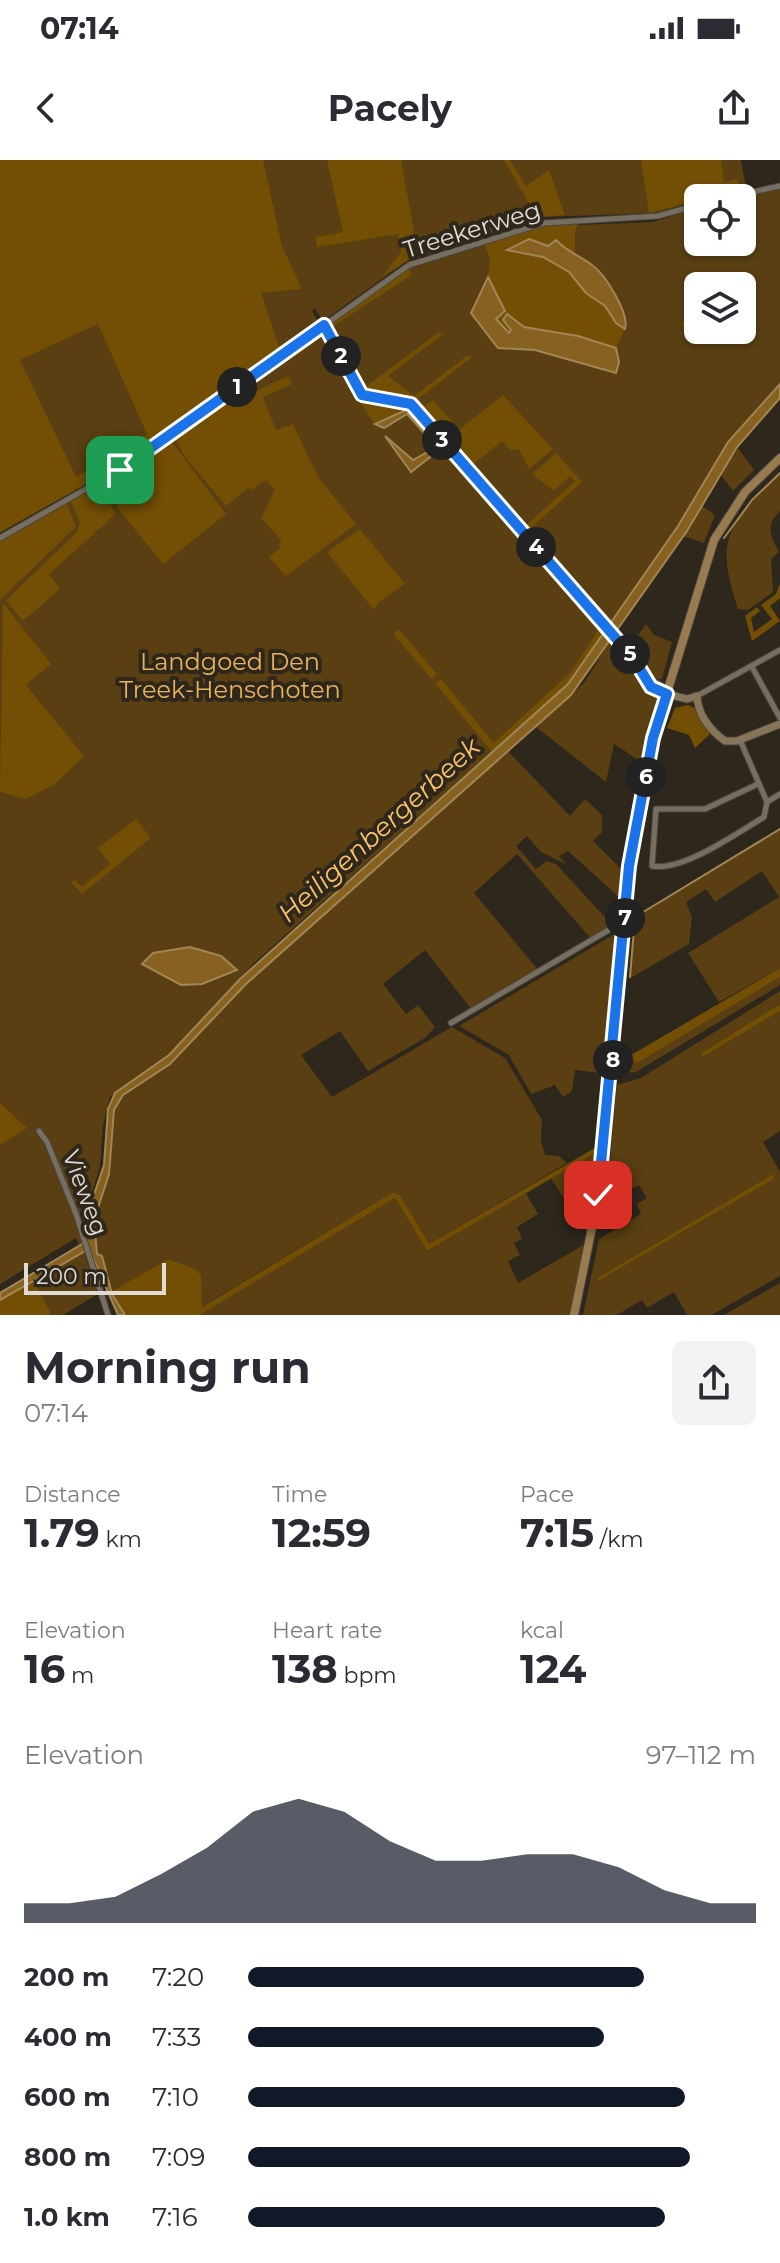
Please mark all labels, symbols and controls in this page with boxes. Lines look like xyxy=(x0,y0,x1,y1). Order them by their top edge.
text: 07:14 xyxy=(40,10,119,47)
icon: back xyxy=(24,86,68,130)
text: Pacely xyxy=(328,86,452,130)
icon: share xyxy=(712,86,756,130)
map controls xyxy=(684,184,756,344)
button: locate xyxy=(684,184,756,256)
street label: Treekerweg xyxy=(400,195,544,264)
button: layers xyxy=(684,272,756,344)
pin: 2 xyxy=(321,336,361,376)
text: 2 xyxy=(335,342,347,369)
pin: 1 xyxy=(217,367,257,407)
text: 1 xyxy=(233,373,241,400)
pin: 3 xyxy=(422,420,462,460)
text: 3 xyxy=(435,426,449,453)
pin xyxy=(86,436,154,504)
icon: arrive xyxy=(98,448,142,492)
pin: 4 xyxy=(516,527,556,567)
text: 4 xyxy=(528,533,544,560)
pin: 5 xyxy=(610,634,650,674)
text: 5 xyxy=(623,640,637,667)
park label: Landgoed Den Treek-Henschoten xyxy=(119,647,341,704)
water label: Heiligenbergerbeek xyxy=(271,730,488,929)
pin: 6 xyxy=(626,757,666,797)
text: 6 xyxy=(639,763,653,790)
pin: 7 xyxy=(605,898,645,938)
text: 7 xyxy=(618,904,632,931)
pin: 8 xyxy=(593,1040,633,1080)
text: 8 xyxy=(606,1046,620,1073)
street label: Vieweg xyxy=(57,1146,114,1239)
pin xyxy=(564,1161,632,1229)
icon: check xyxy=(576,1173,620,1217)
scale bar xyxy=(24,1259,166,1295)
text: 200 m xyxy=(36,1263,107,1290)
text: Morning run xyxy=(24,1340,311,1394)
button: share xyxy=(672,1341,756,1425)
text: 07:14 xyxy=(24,1397,88,1429)
text: Distance xyxy=(24,1481,121,1508)
text: Time xyxy=(272,1481,327,1508)
text: Pace xyxy=(520,1481,574,1508)
text: 1.79 xyxy=(24,1508,100,1557)
text: 12:59 xyxy=(272,1508,371,1557)
text: 7:15 xyxy=(520,1508,594,1557)
text: km xyxy=(100,1526,142,1553)
text: /km xyxy=(594,1526,644,1553)
text: Elevation xyxy=(24,1617,126,1644)
text: Heart rate xyxy=(272,1617,382,1644)
text: kcal xyxy=(520,1617,564,1644)
text: 16 xyxy=(24,1644,65,1693)
text: 138 xyxy=(272,1644,338,1693)
text: 124 xyxy=(520,1644,586,1693)
text: m xyxy=(65,1662,94,1689)
text: bpm xyxy=(338,1662,397,1689)
text: Elevation xyxy=(24,1739,144,1771)
text: 97–112 m xyxy=(646,1739,756,1771)
text: 200 m xyxy=(24,1961,109,1993)
text: 7:20 xyxy=(152,1961,204,1993)
text: 400 m xyxy=(24,2021,112,2053)
text: 7:33 xyxy=(152,2021,202,2053)
text: 600 m xyxy=(24,2081,111,2113)
text: 7:10 xyxy=(152,2081,199,2113)
text: 800 m xyxy=(24,2141,111,2173)
text: 7:09 xyxy=(152,2141,205,2173)
text: 1.0 km xyxy=(24,2201,110,2233)
text: 7:16 xyxy=(152,2201,198,2233)

